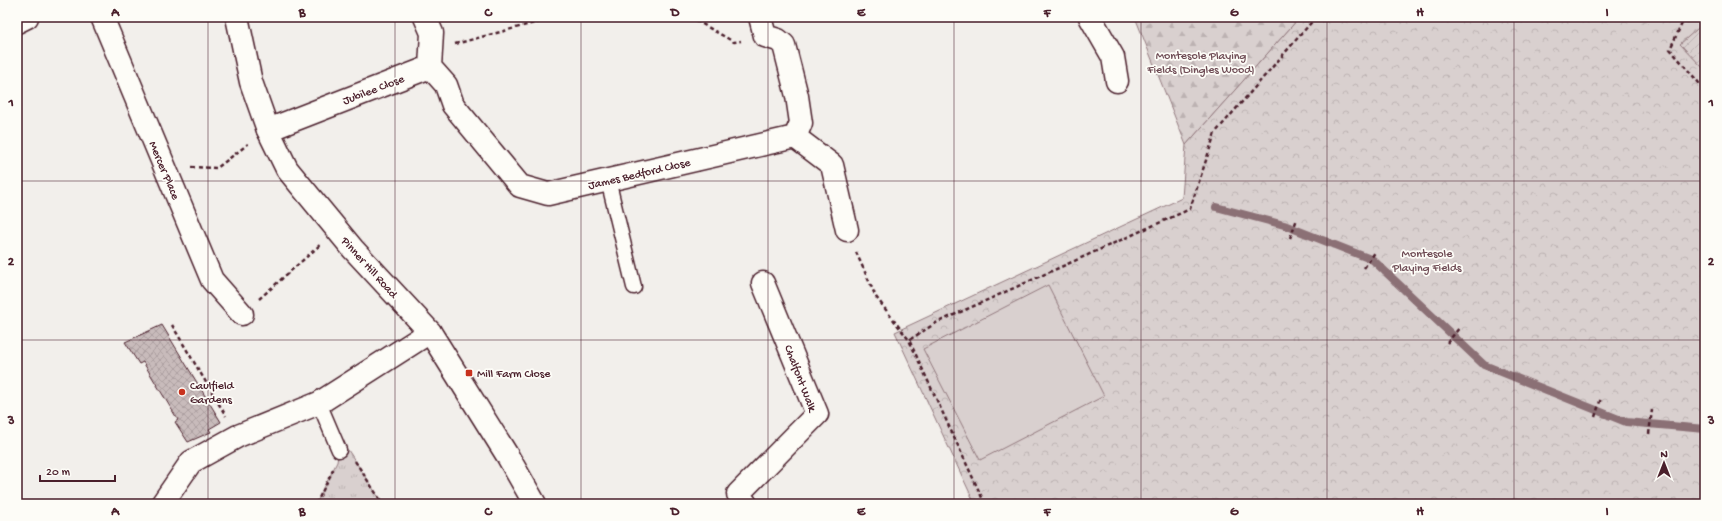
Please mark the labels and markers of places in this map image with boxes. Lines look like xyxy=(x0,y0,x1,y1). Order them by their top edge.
marker: Mill Farm Close xyxy=(464,368,474,378)
place label: Mill Farm Close xyxy=(477,368,551,382)
place label: Caulfield Gardens xyxy=(190,380,235,408)
marker: Caulfield Gardens xyxy=(177,387,187,397)

